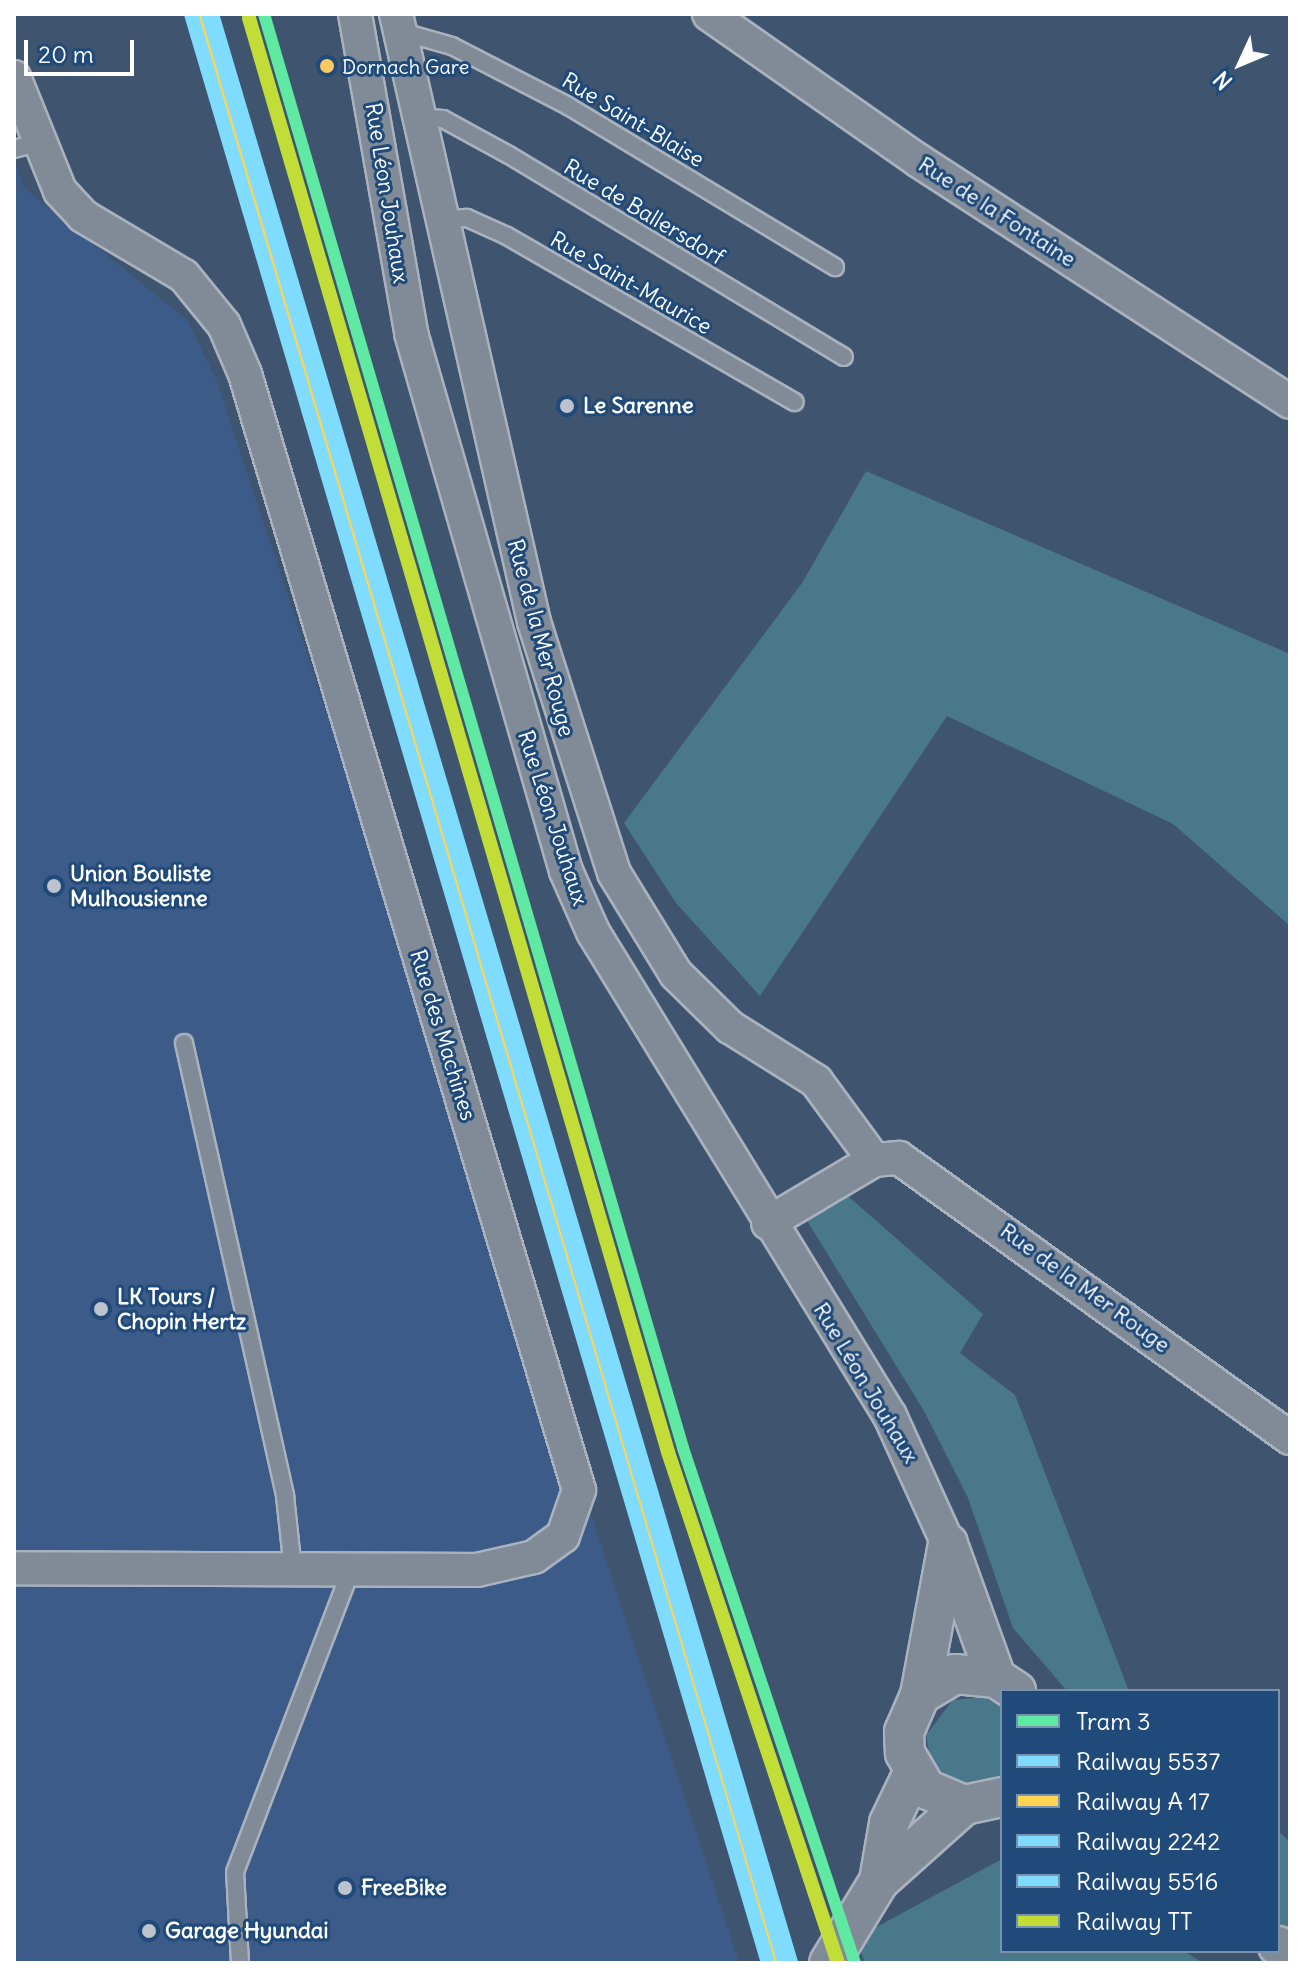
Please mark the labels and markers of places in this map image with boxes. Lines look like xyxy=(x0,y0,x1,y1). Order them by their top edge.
place label: Dornach Gare xyxy=(342,54,469,78)
marker: Dornach Gare xyxy=(319,58,335,74)
place label: Le Sarenne xyxy=(583,393,694,419)
marker: Le Sarenne xyxy=(558,397,576,415)
place label: Union Bouliste Mulhousienne xyxy=(70,860,211,912)
marker: Union Bouliste Mulhousienne xyxy=(45,877,63,895)
place label: LK Tours / Chopin Hertz xyxy=(117,1283,246,1334)
marker: LK Tours / Chopin Hertz xyxy=(92,1300,110,1318)
place label: FreeBike xyxy=(361,1875,447,1901)
marker: FreeBike xyxy=(336,1879,354,1897)
place label: Garage Hyundai xyxy=(165,1918,328,1944)
marker: Garage Hyundai xyxy=(140,1922,158,1940)

